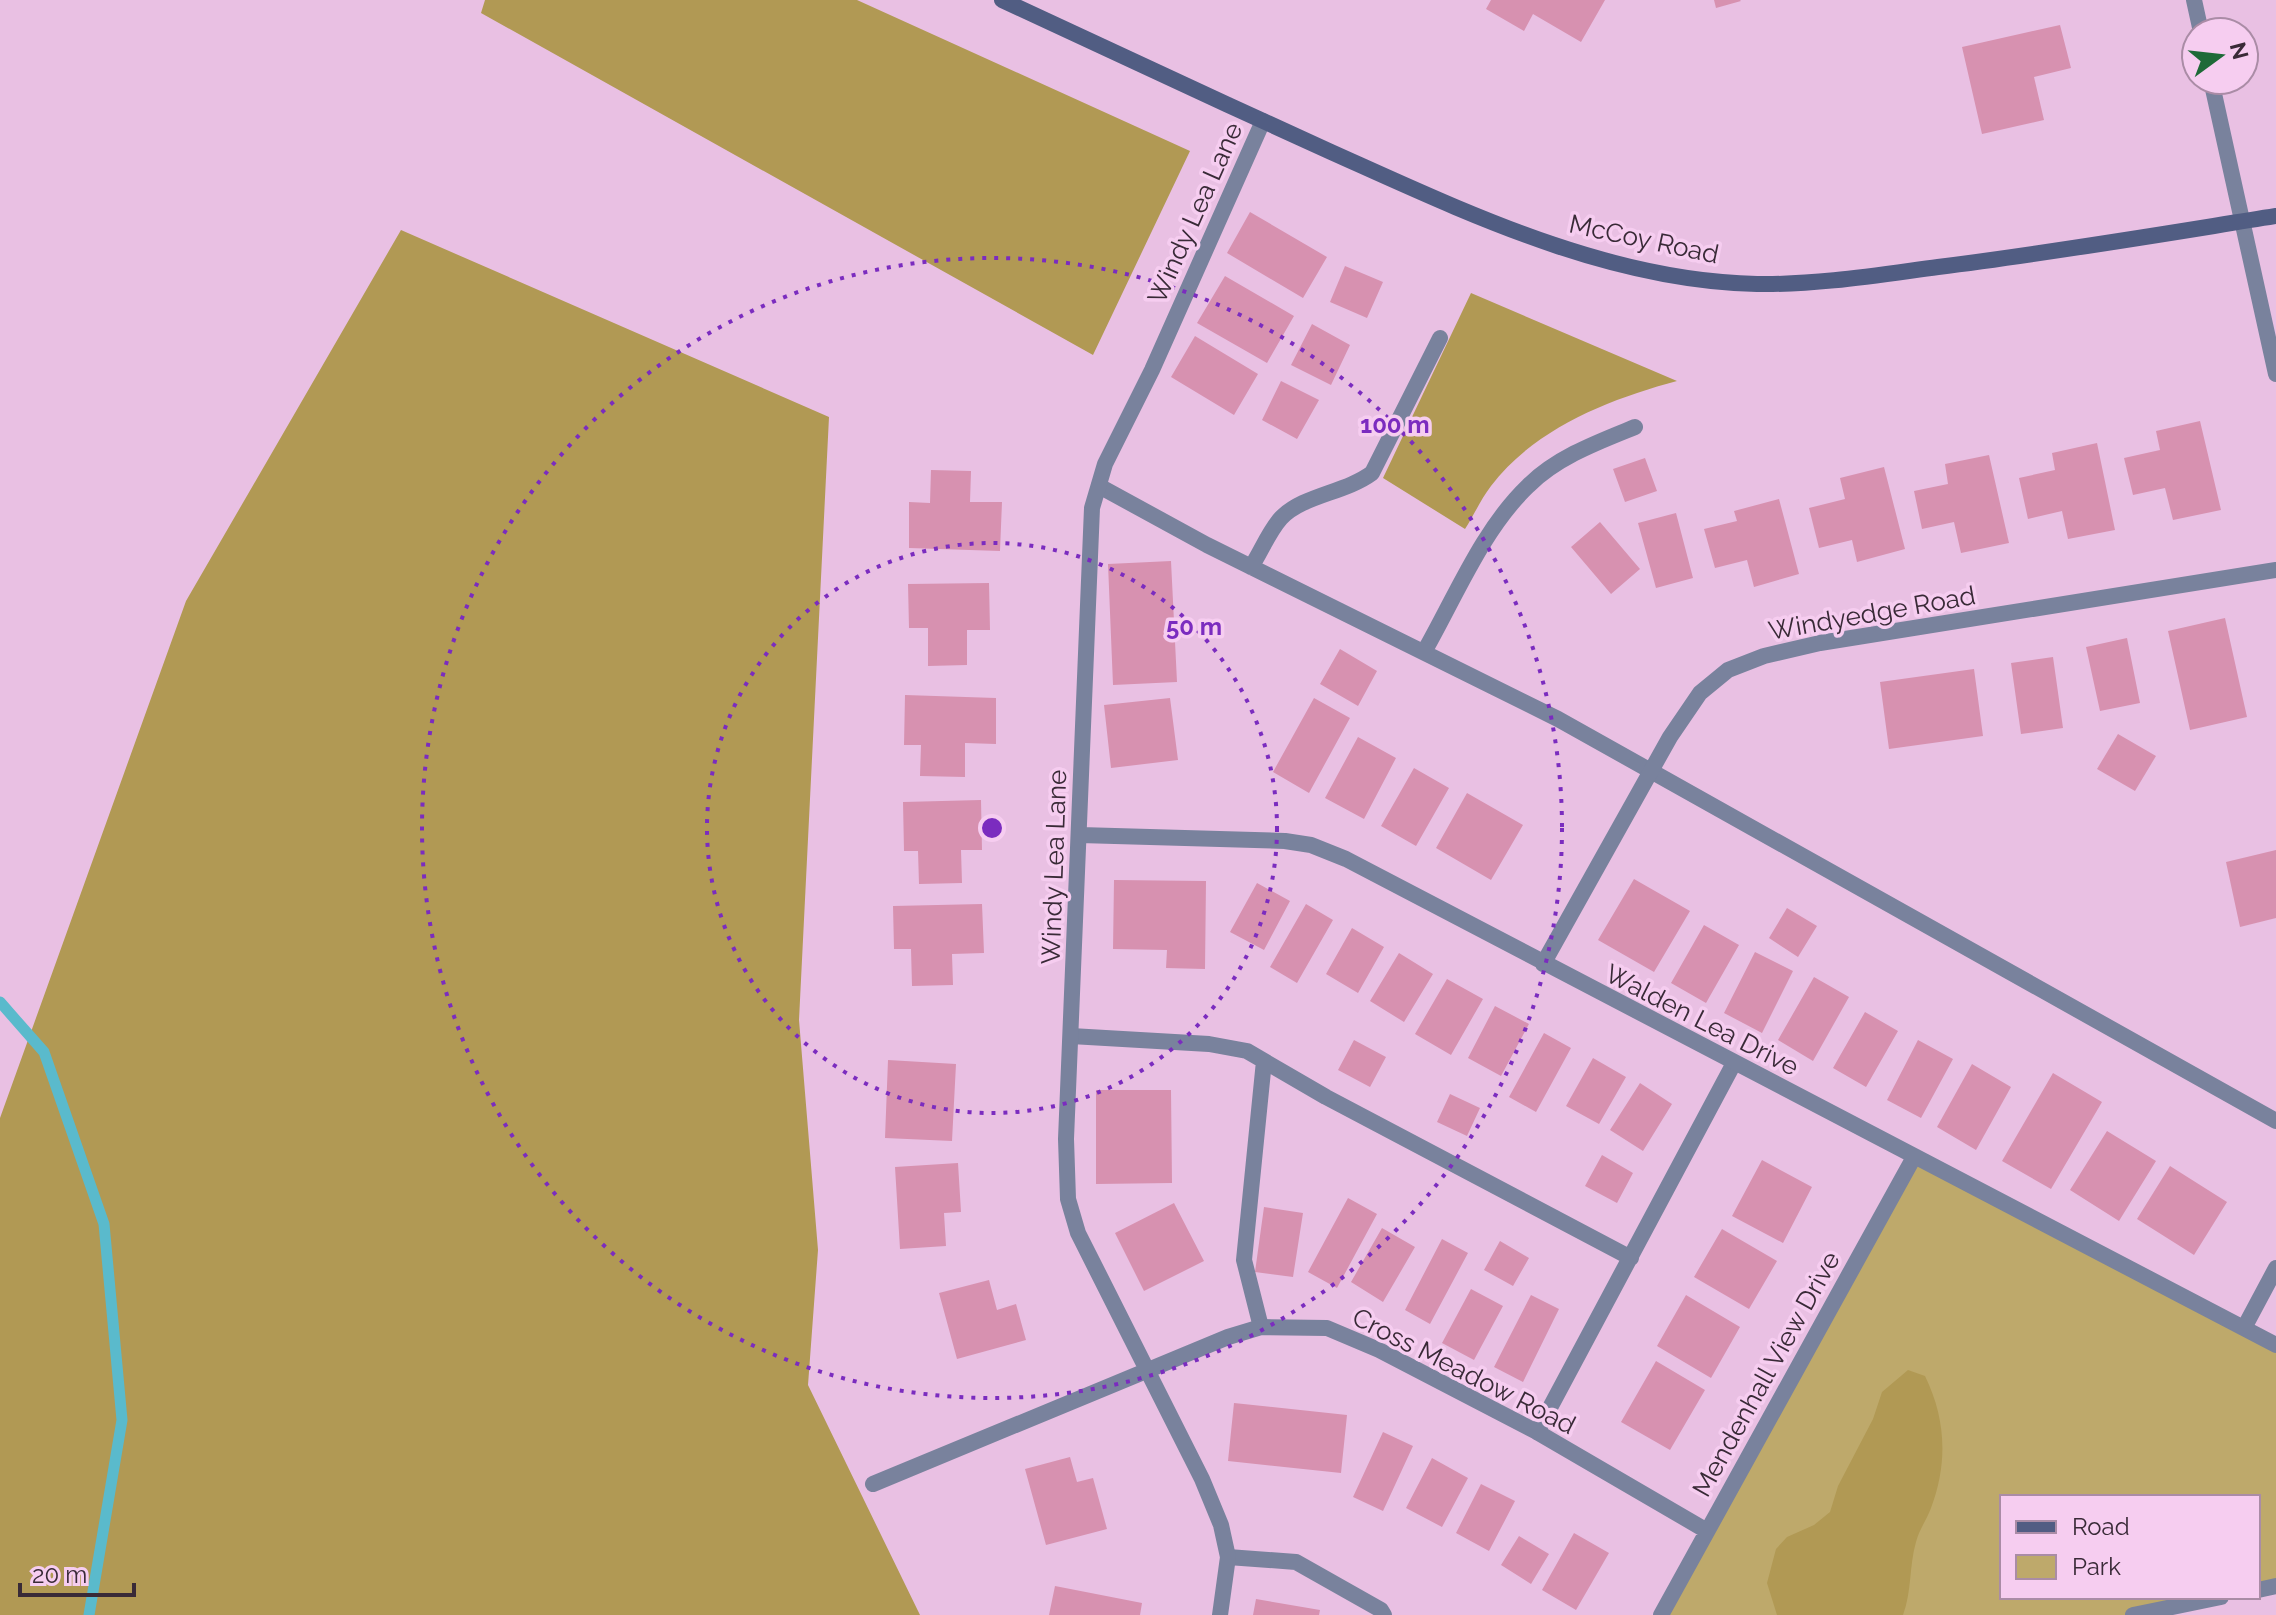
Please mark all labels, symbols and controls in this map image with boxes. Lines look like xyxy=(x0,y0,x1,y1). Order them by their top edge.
north arrow xyxy=(2180,16,2260,96)
text: N xyxy=(2225,39,2254,62)
street label: Windy Lea Lane xyxy=(1142,118,1248,308)
street label: McCoy Road xyxy=(1567,209,1721,269)
text: 100 m xyxy=(1360,410,1430,439)
street label: Windyedge Road xyxy=(1766,580,1978,646)
text: 50 m xyxy=(1166,612,1222,641)
street label: Windy Lea Lane xyxy=(1036,769,1072,965)
centre of rings xyxy=(978,814,1006,842)
street label: Walden Lea Drive xyxy=(1600,958,1804,1082)
street label: Mendenhall View Drive xyxy=(1686,1246,1846,1502)
street label: Cross Meadow Road xyxy=(1347,1302,1581,1440)
legend xyxy=(2000,1495,2260,1599)
text: Road xyxy=(2072,1512,2130,1541)
scale bar xyxy=(20,1547,134,1597)
text: Park xyxy=(2072,1552,2121,1581)
text: 20 m xyxy=(32,1560,87,1589)

